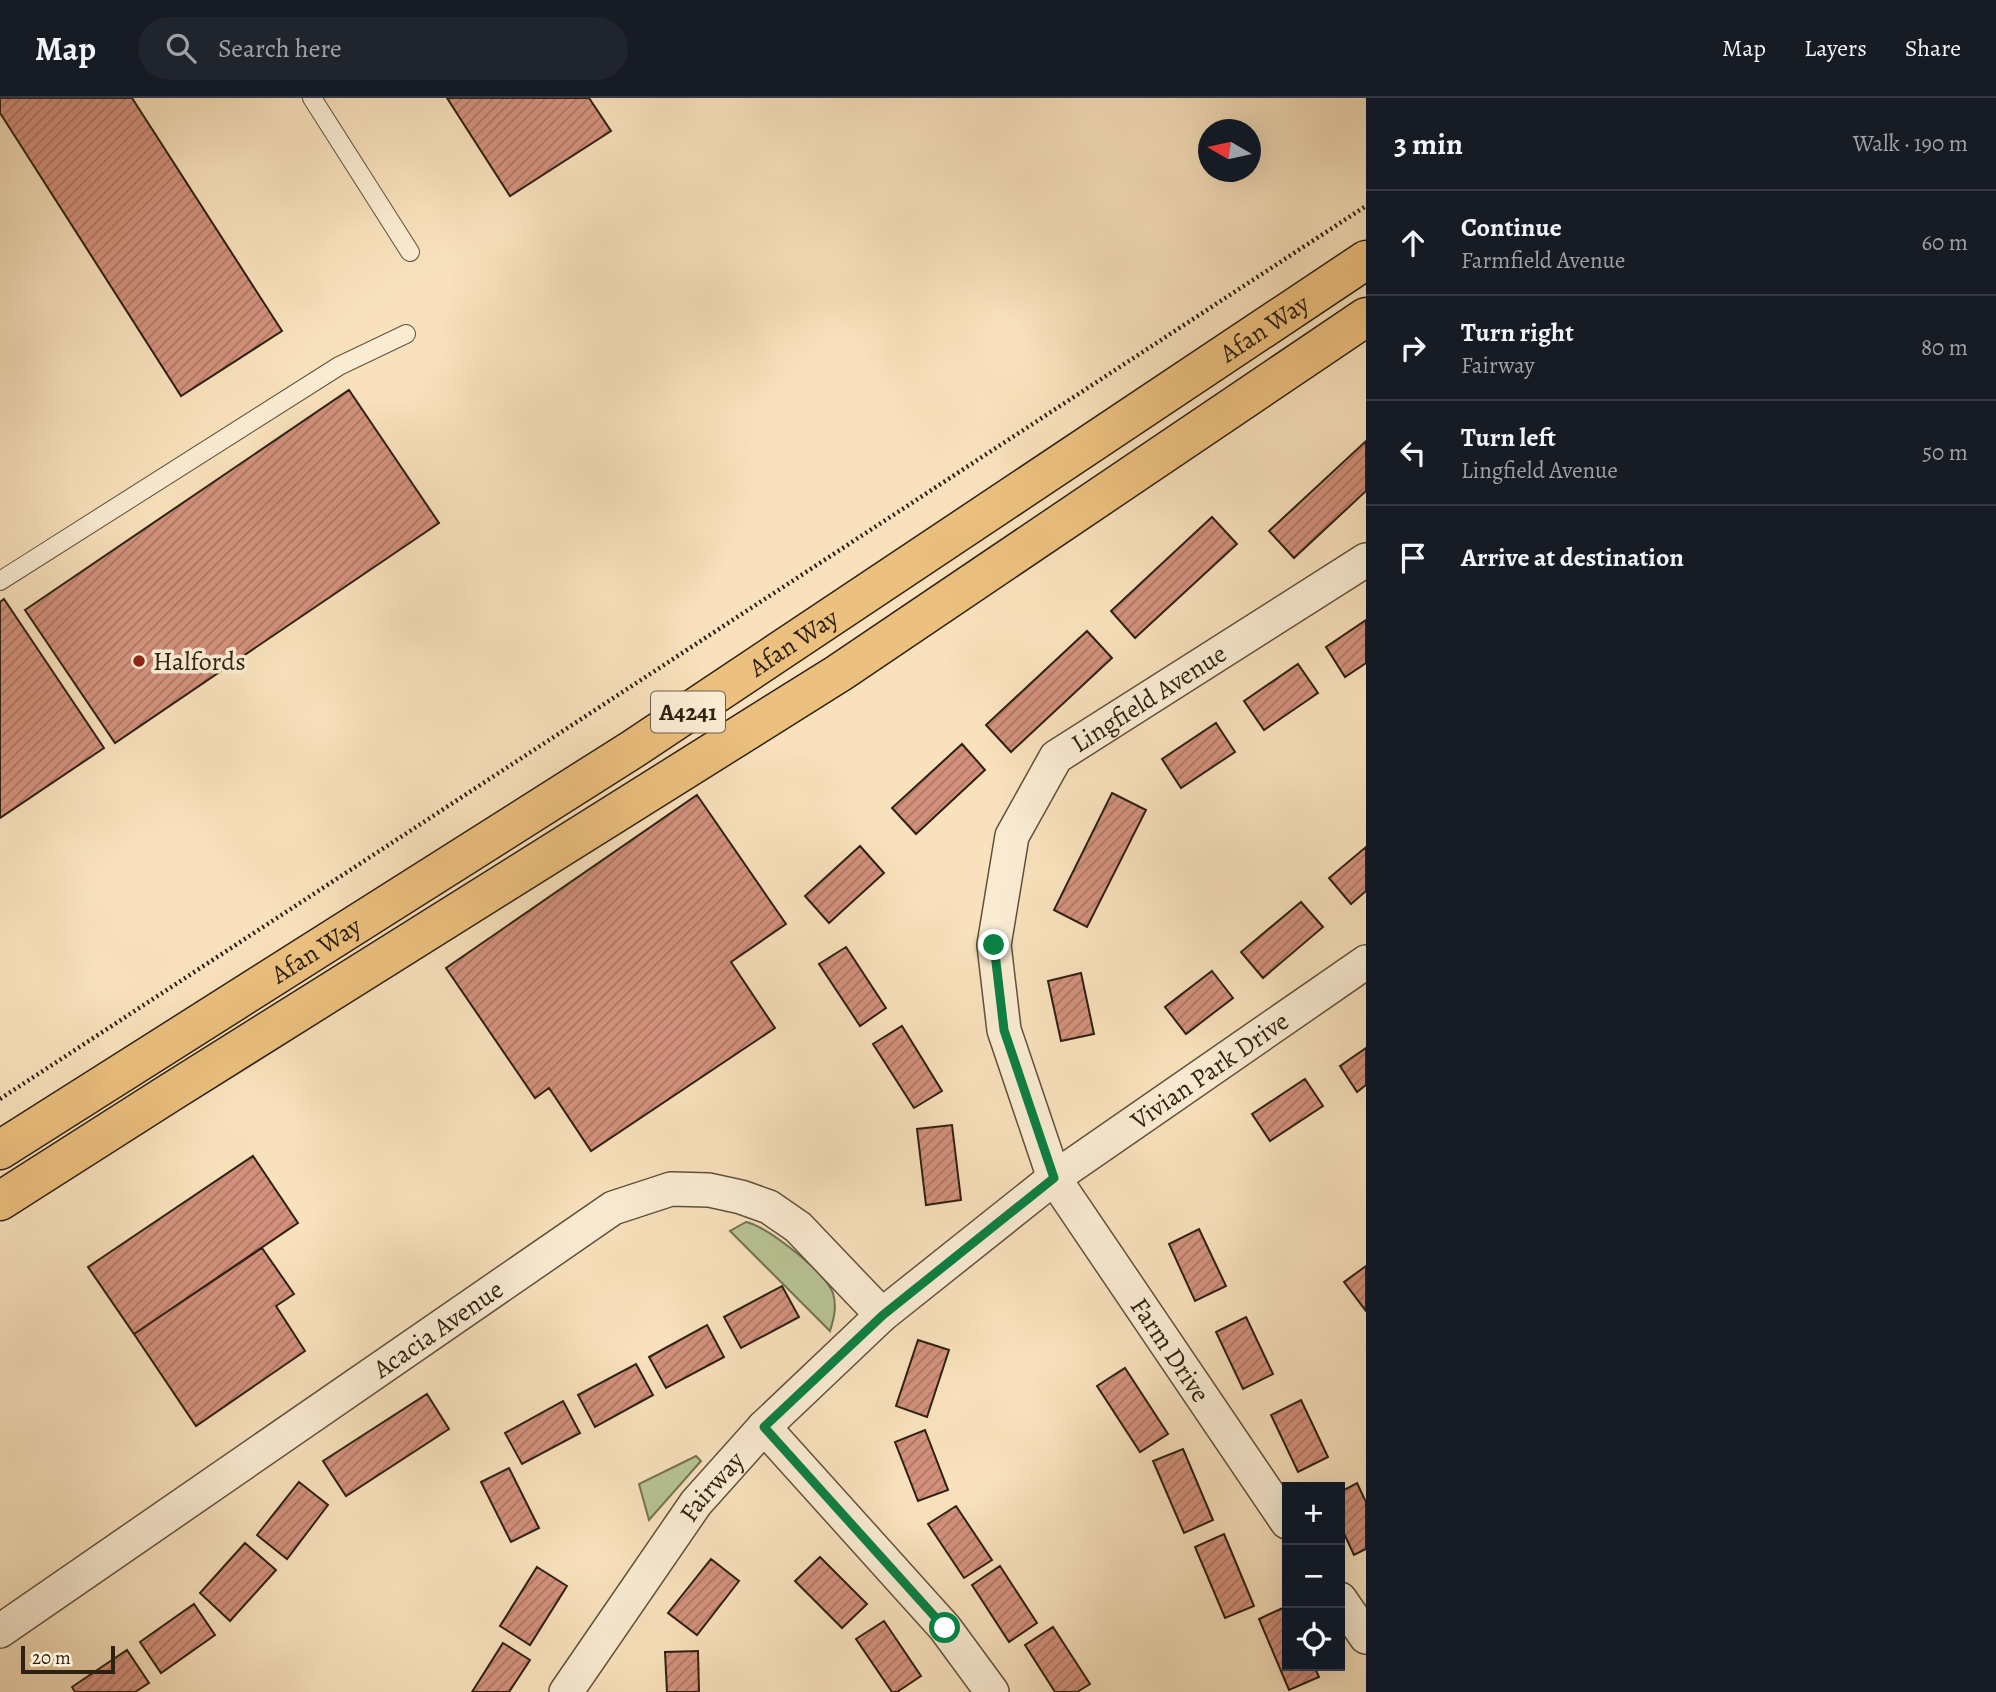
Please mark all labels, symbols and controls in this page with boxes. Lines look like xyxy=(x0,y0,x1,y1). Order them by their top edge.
search box xyxy=(138,17,628,80)
text: Map xyxy=(35,26,96,71)
icon: search xyxy=(162,29,200,67)
text: Search here xyxy=(218,31,342,66)
text: Map xyxy=(1722,32,1766,64)
text: Layers xyxy=(1804,32,1867,64)
text: Share xyxy=(1905,32,1961,64)
north arrow xyxy=(1198,119,1261,182)
text: 3 min xyxy=(1394,124,1463,164)
text: Walk · 190 m xyxy=(1853,128,1968,159)
text: Continue xyxy=(1461,210,1562,245)
icon: ahead xyxy=(1394,224,1432,262)
text: 60 m xyxy=(1921,227,1968,258)
text: Farmfield Avenue xyxy=(1461,245,1625,276)
street label: Afan Way xyxy=(1212,285,1316,371)
text: Turn right xyxy=(1461,315,1574,350)
icon: right xyxy=(1394,329,1432,367)
text: 80 m xyxy=(1921,332,1968,363)
text: Fairway xyxy=(1461,350,1535,381)
text: Turn left xyxy=(1461,420,1556,455)
icon: left xyxy=(1394,434,1432,472)
text: 50 m xyxy=(1922,437,1968,468)
text: Lingfield Avenue xyxy=(1461,455,1618,486)
icon: arrive xyxy=(1394,539,1432,577)
text: Arrive at destination xyxy=(1461,540,1684,575)
street label: Afan Way xyxy=(741,599,845,685)
street label: Lingfield Avenue xyxy=(1064,636,1233,760)
place label: Halfords xyxy=(153,644,246,679)
marker: Halfords xyxy=(131,653,147,669)
road number: A4241 xyxy=(651,692,725,732)
street label: Afan Way xyxy=(263,908,368,992)
route end xyxy=(978,929,1009,960)
street label: Vivian Park Drive xyxy=(1123,1003,1295,1138)
street label: Acacia Avenue xyxy=(365,1272,510,1387)
street label: Farm Drive xyxy=(1122,1291,1218,1409)
street label: Fairway xyxy=(671,1443,752,1529)
map controls xyxy=(1282,1482,1345,1671)
button: + xyxy=(1282,1482,1345,1545)
button: − xyxy=(1282,1545,1345,1608)
button: locate xyxy=(1282,1608,1345,1671)
route start xyxy=(929,1612,960,1643)
scale bar xyxy=(21,1643,116,1675)
text: 20 m xyxy=(32,1645,71,1671)

